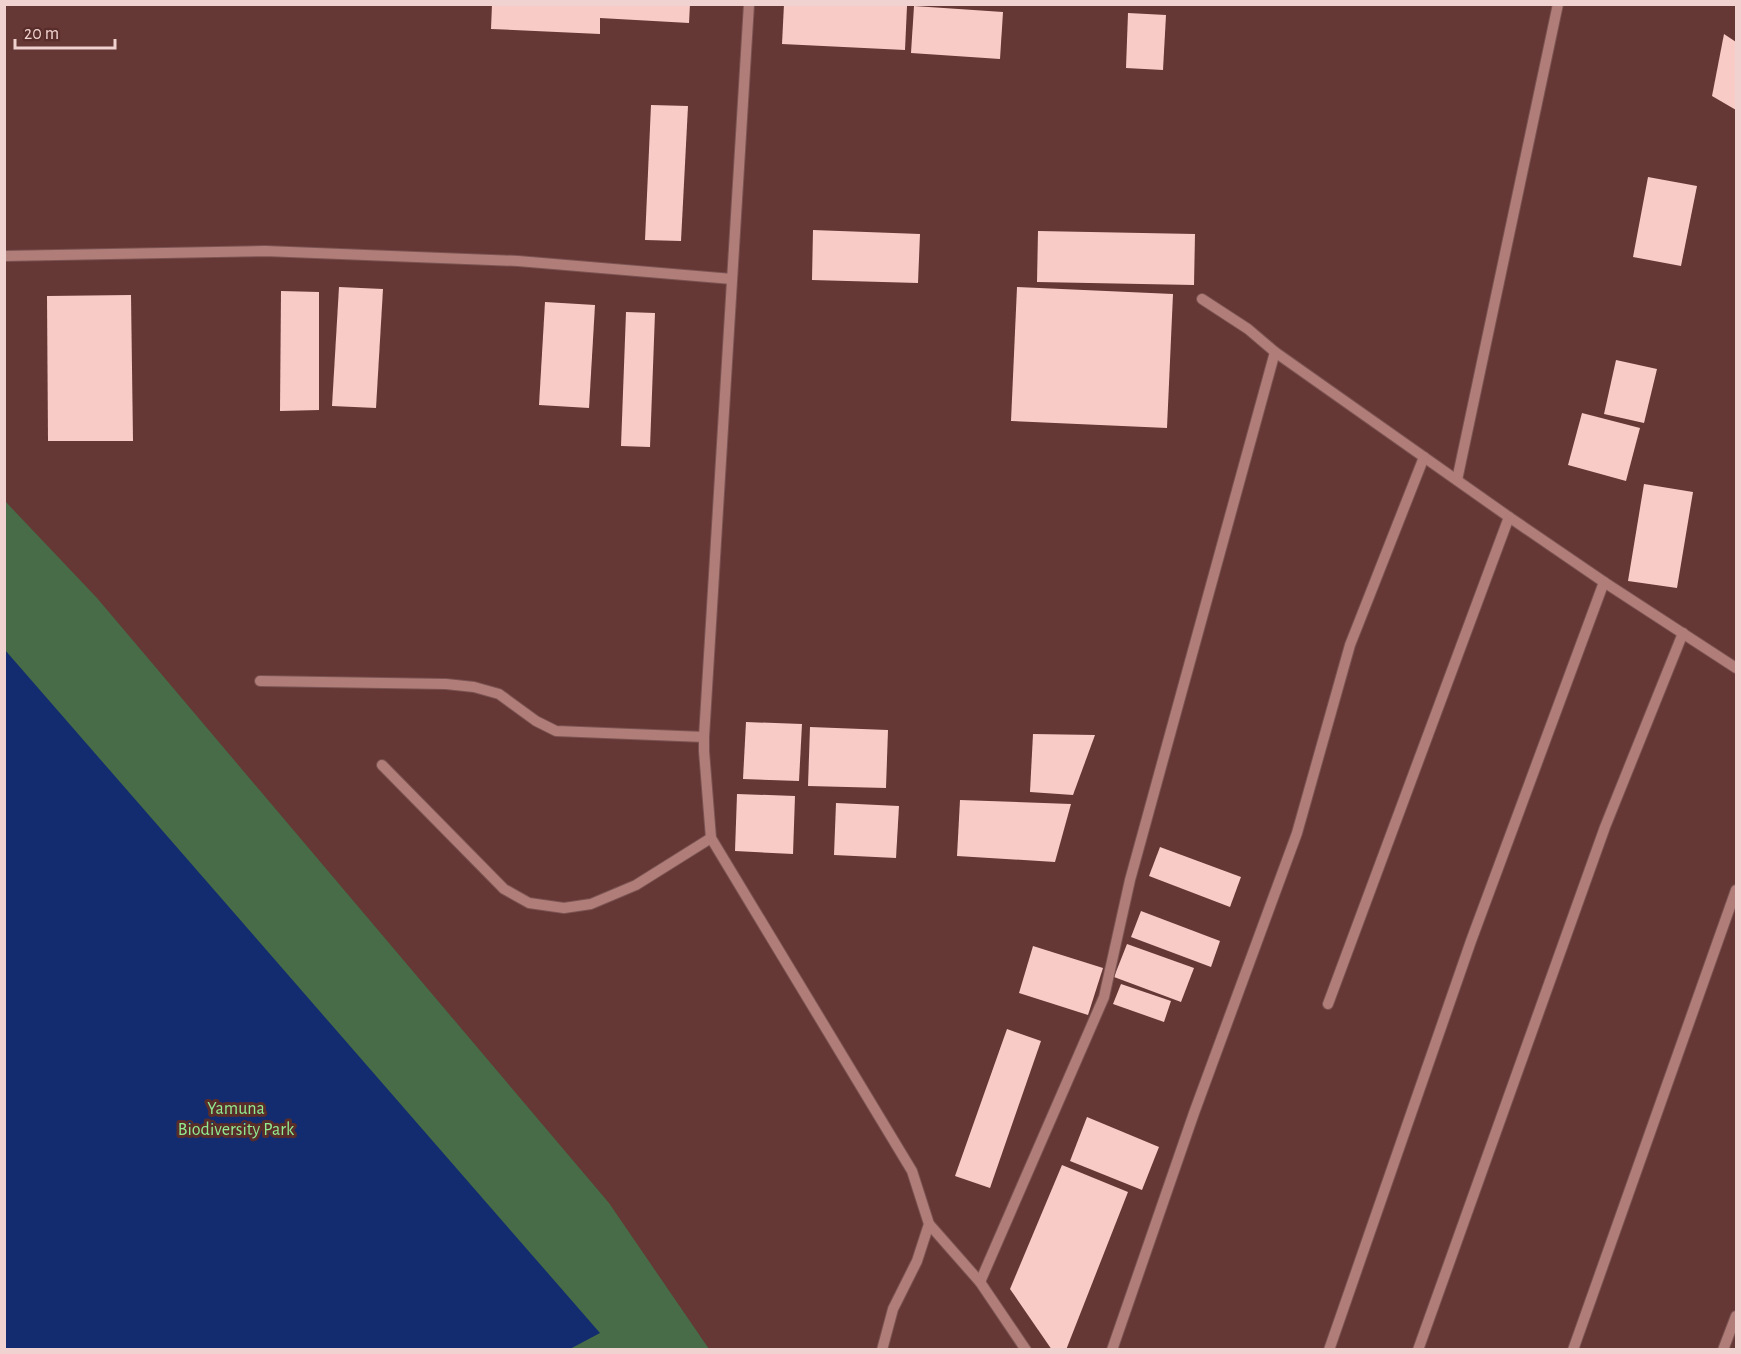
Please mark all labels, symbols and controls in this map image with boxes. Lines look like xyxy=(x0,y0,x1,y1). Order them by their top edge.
scale bar xyxy=(15,12,116,50)
text: 20 m xyxy=(24,25,59,43)
park label: Yamuna Biodiversity Park xyxy=(178,1100,295,1139)

